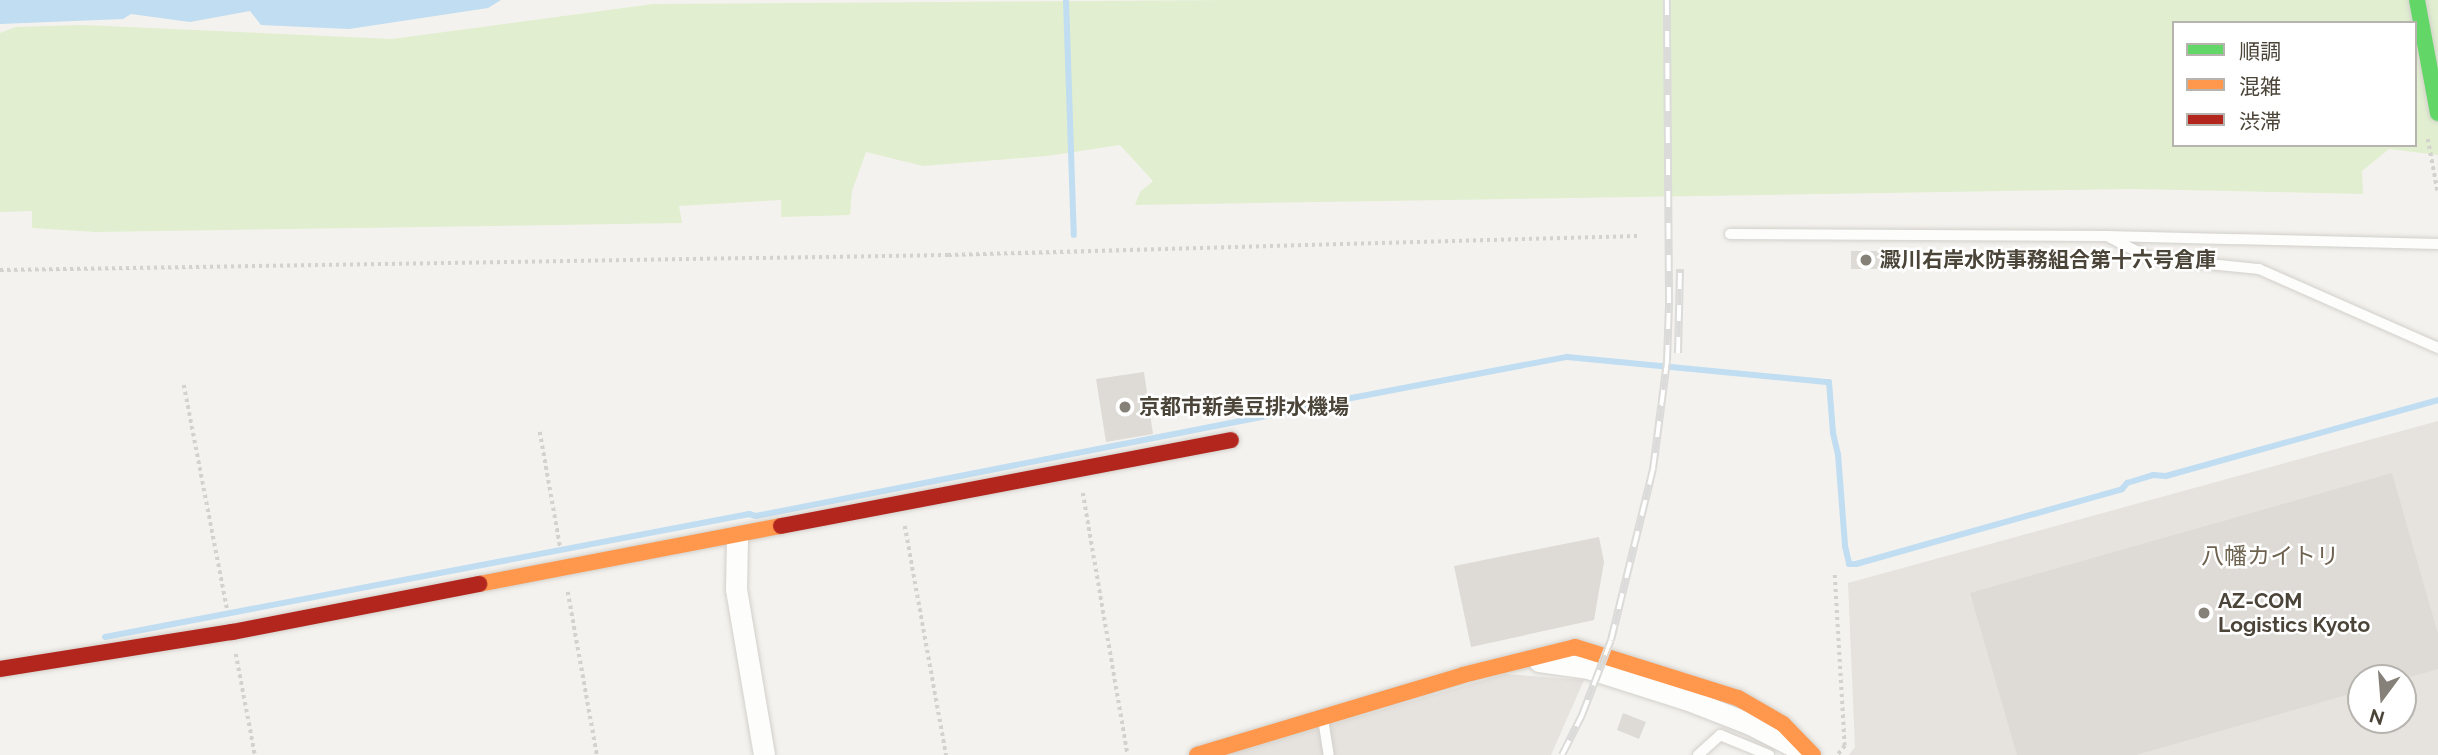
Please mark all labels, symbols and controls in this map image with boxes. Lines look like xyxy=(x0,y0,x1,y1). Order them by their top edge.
legend xyxy=(2172,21,2417,147)
text: 順調 xyxy=(2239,39,2281,64)
text: 混雑 xyxy=(2239,74,2281,99)
text: 渋滞 xyxy=(2239,109,2281,134)
place label: 澱川右岸水防事務組合第十六号倉庫 xyxy=(1880,247,2216,273)
marker: 澱川右岸水防事務組合第十六号倉庫 xyxy=(1858,252,1874,268)
place label: 京都市新美豆排水機場 xyxy=(1139,394,1349,420)
marker: 京都市新美豆排水機場 xyxy=(1117,399,1133,415)
district label: 八幡カイトリ xyxy=(2201,542,2339,570)
place label: AZ-COM Logistics Kyoto xyxy=(2218,588,2370,638)
marker: AZ-COM Logistics Kyoto xyxy=(2196,605,2212,621)
north arrow xyxy=(2347,664,2417,734)
text: N xyxy=(2367,705,2387,730)

